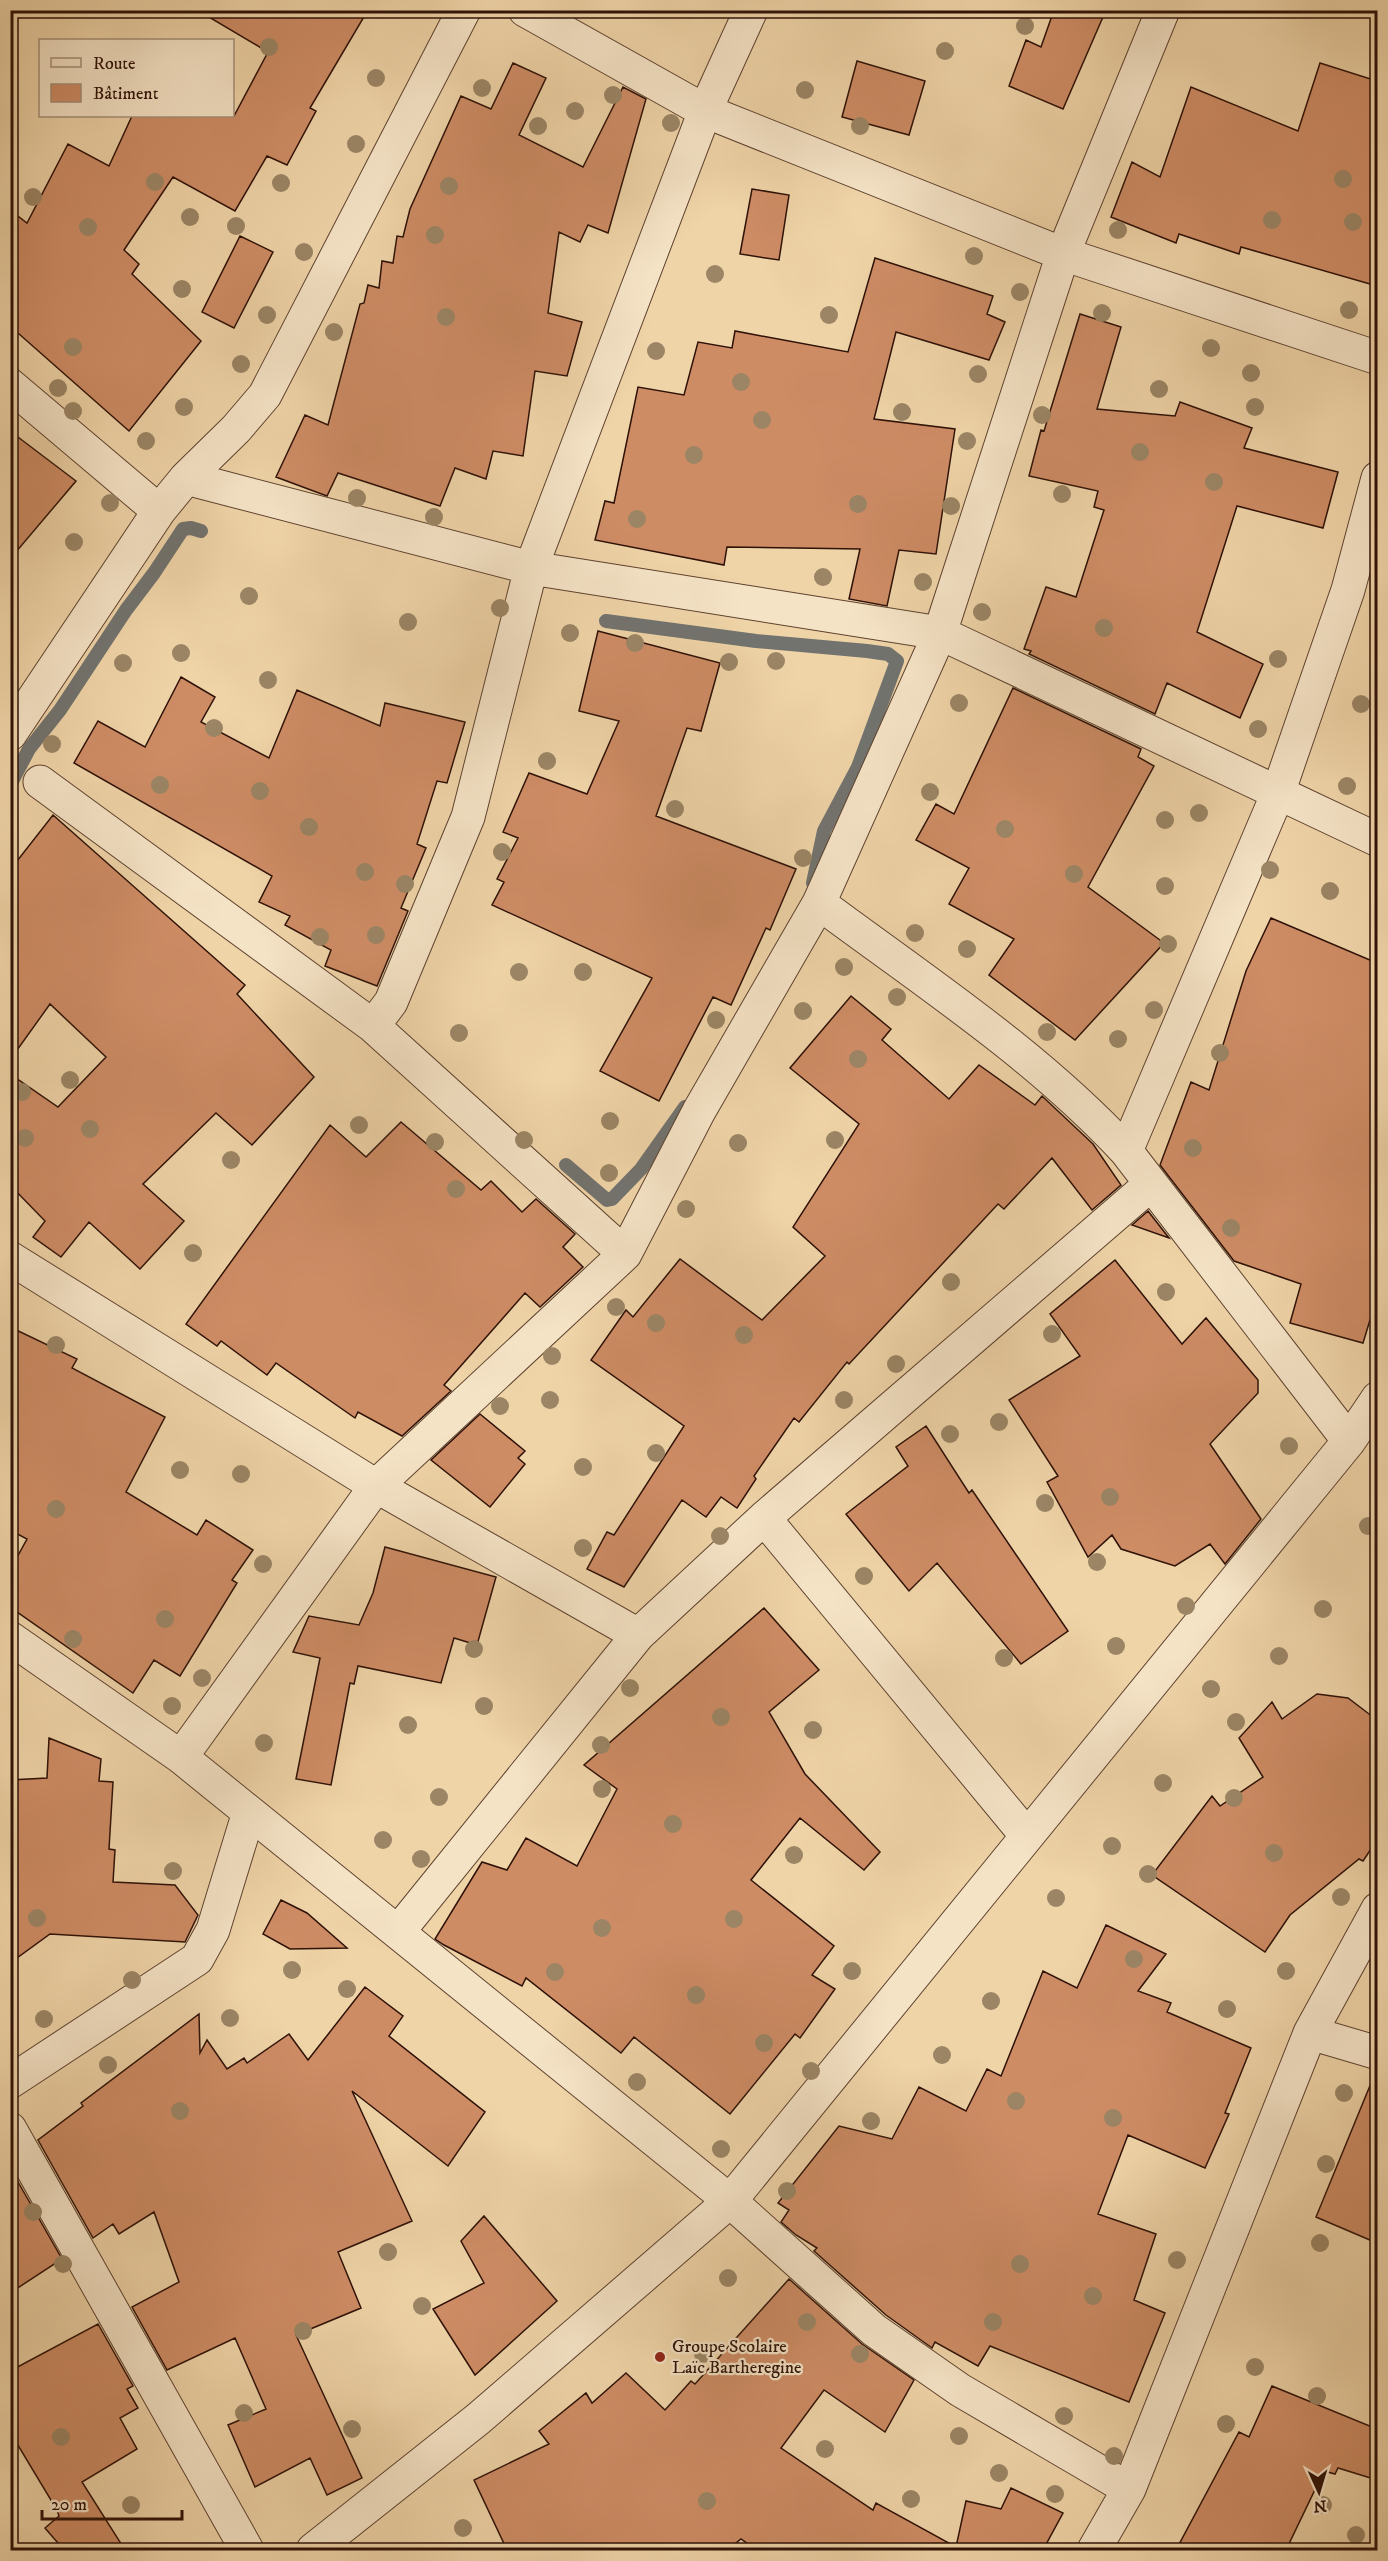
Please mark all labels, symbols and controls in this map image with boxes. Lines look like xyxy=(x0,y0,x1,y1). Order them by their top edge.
legend xyxy=(39,39,234,117)
text: Route xyxy=(93,53,136,75)
text: Bâtiment xyxy=(93,83,159,105)
place label: Groupe Scolaire Laïc Bartheregine xyxy=(672,2336,802,2379)
marker: Groupe Scolaire Laïc Bartheregine xyxy=(653,2350,667,2364)
north arrow xyxy=(1289,2462,1349,2522)
scale bar xyxy=(42,2483,182,2521)
text: 20 m xyxy=(51,2494,87,2516)
text: N xyxy=(1313,2496,1327,2516)

